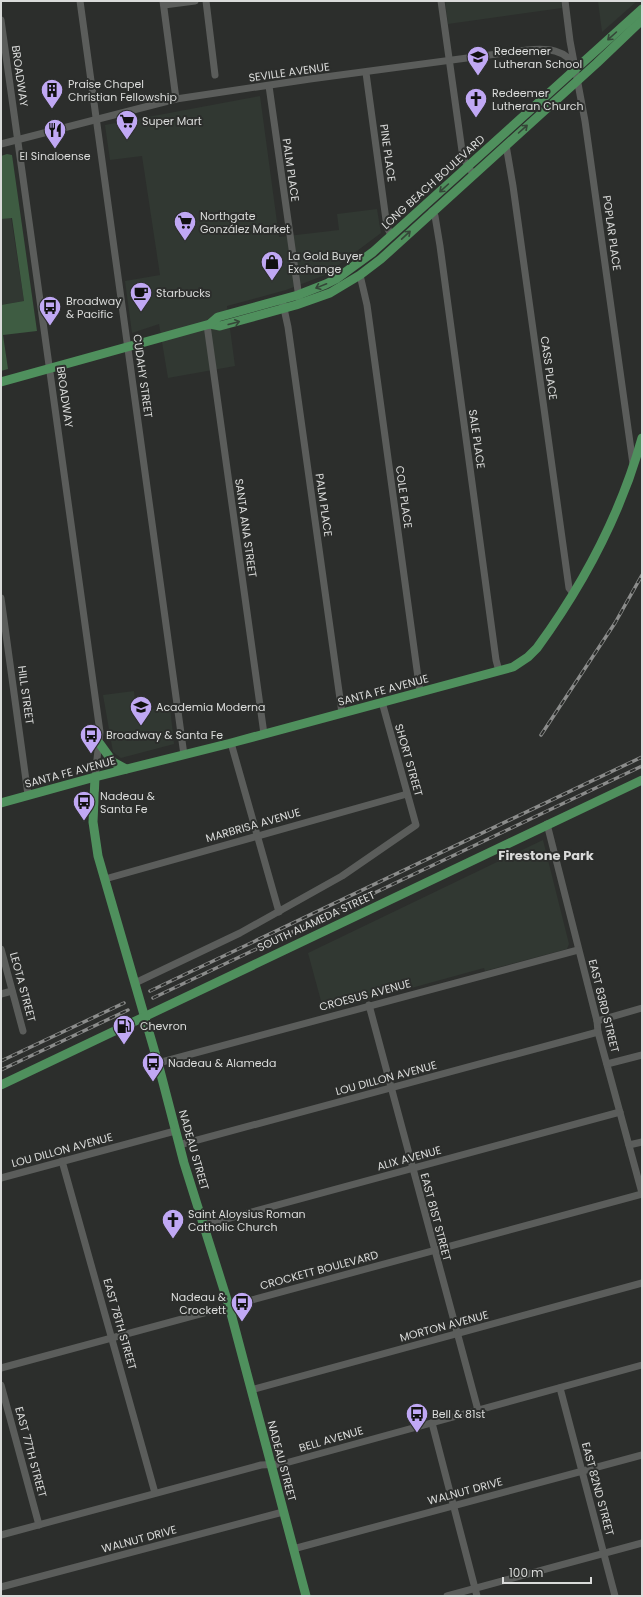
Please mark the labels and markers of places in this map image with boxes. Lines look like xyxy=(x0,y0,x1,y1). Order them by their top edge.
place label: Redeemer Lutheran School xyxy=(494,43,582,72)
school or university icon: Redeemer Lutheran School xyxy=(465,44,491,77)
place label: Praise Chapel Christian Fellowship xyxy=(68,76,177,105)
building icon: Praise Chapel Christian Fellowship xyxy=(39,77,65,110)
place label: Redeemer Lutheran Church xyxy=(492,85,584,114)
church icon: Redeemer Lutheran Church xyxy=(463,86,489,119)
supermarket icon: Super Mart xyxy=(114,108,140,141)
place label: Super Mart xyxy=(142,113,202,129)
restaurant icon: El Sinaloense xyxy=(42,117,68,150)
place label: El Sinaloense xyxy=(19,148,91,164)
place label: Northgate González Market xyxy=(200,208,290,237)
supermarket icon: Northgate González Market xyxy=(172,209,198,242)
place label: La Gold Buyer Exchange xyxy=(288,248,363,277)
shop icon: La Gold Buyer Exchange xyxy=(259,249,285,282)
cafe icon: Starbucks xyxy=(128,280,154,313)
place label: Starbucks xyxy=(156,285,211,301)
place label: Broadway & Pacific xyxy=(66,293,122,322)
bus stop icon: Broadway & Pacific xyxy=(37,294,63,327)
school or university icon: Academia Moderna xyxy=(128,694,154,727)
place label: Academia Moderna xyxy=(156,699,266,715)
bus stop icon: Broadway & Santa Fe xyxy=(78,722,104,755)
place label: Broadway & Santa Fe xyxy=(106,727,223,743)
place label: Nadeau & Santa Fe xyxy=(100,788,156,817)
bus stop icon: Nadeau & Santa Fe xyxy=(71,789,97,822)
fuel station icon: Chevron xyxy=(111,1013,137,1046)
place label: Chevron xyxy=(140,1018,187,1034)
bus stop icon: Nadeau & Alameda xyxy=(140,1050,166,1083)
place label: Nadeau & Alameda xyxy=(168,1055,276,1071)
place label: Saint Aloysius Roman Catholic Church xyxy=(188,1206,306,1235)
church icon: Saint Aloysius Roman Catholic Church xyxy=(160,1207,186,1240)
place label: Nadeau & Crockett xyxy=(171,1289,227,1318)
bus stop icon: Nadeau & Crockett xyxy=(229,1290,255,1323)
bus stop icon: Bell & 81st xyxy=(404,1401,430,1434)
place label: Bell & 81st xyxy=(432,1406,485,1422)

